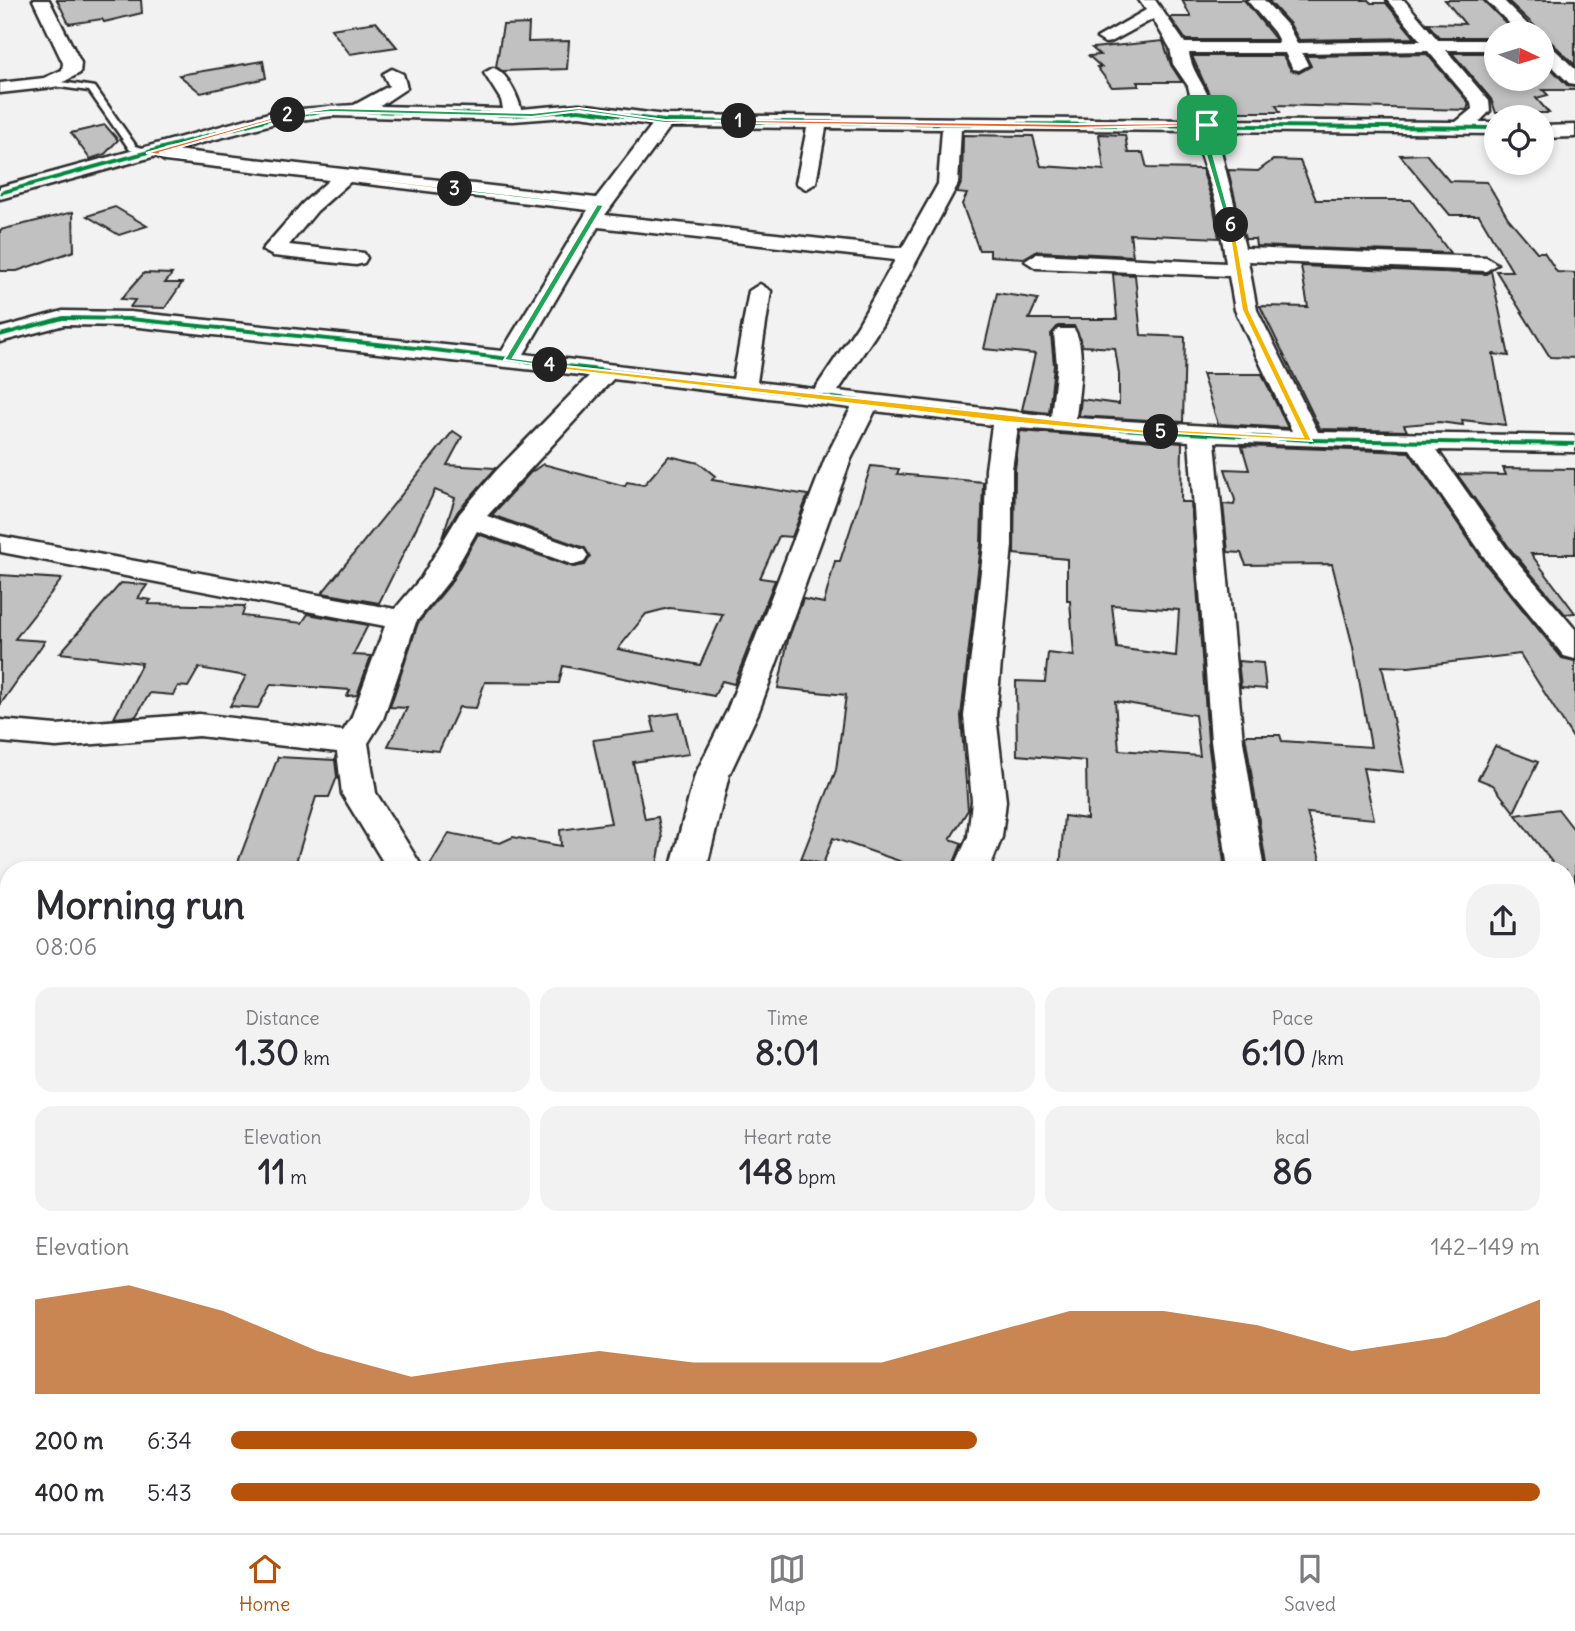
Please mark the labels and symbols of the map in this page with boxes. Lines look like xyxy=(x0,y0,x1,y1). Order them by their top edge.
north arrow xyxy=(1484,21,1554,91)
pin xyxy=(1177,95,1237,155)
pin: 2 xyxy=(270,97,306,132)
pin: 1 xyxy=(722,104,756,138)
pin: 3 xyxy=(438,172,472,206)
pin: 6 xyxy=(1214,208,1248,243)
pin: 4 xyxy=(532,348,568,382)
pin: 5 xyxy=(1144,414,1178,450)

